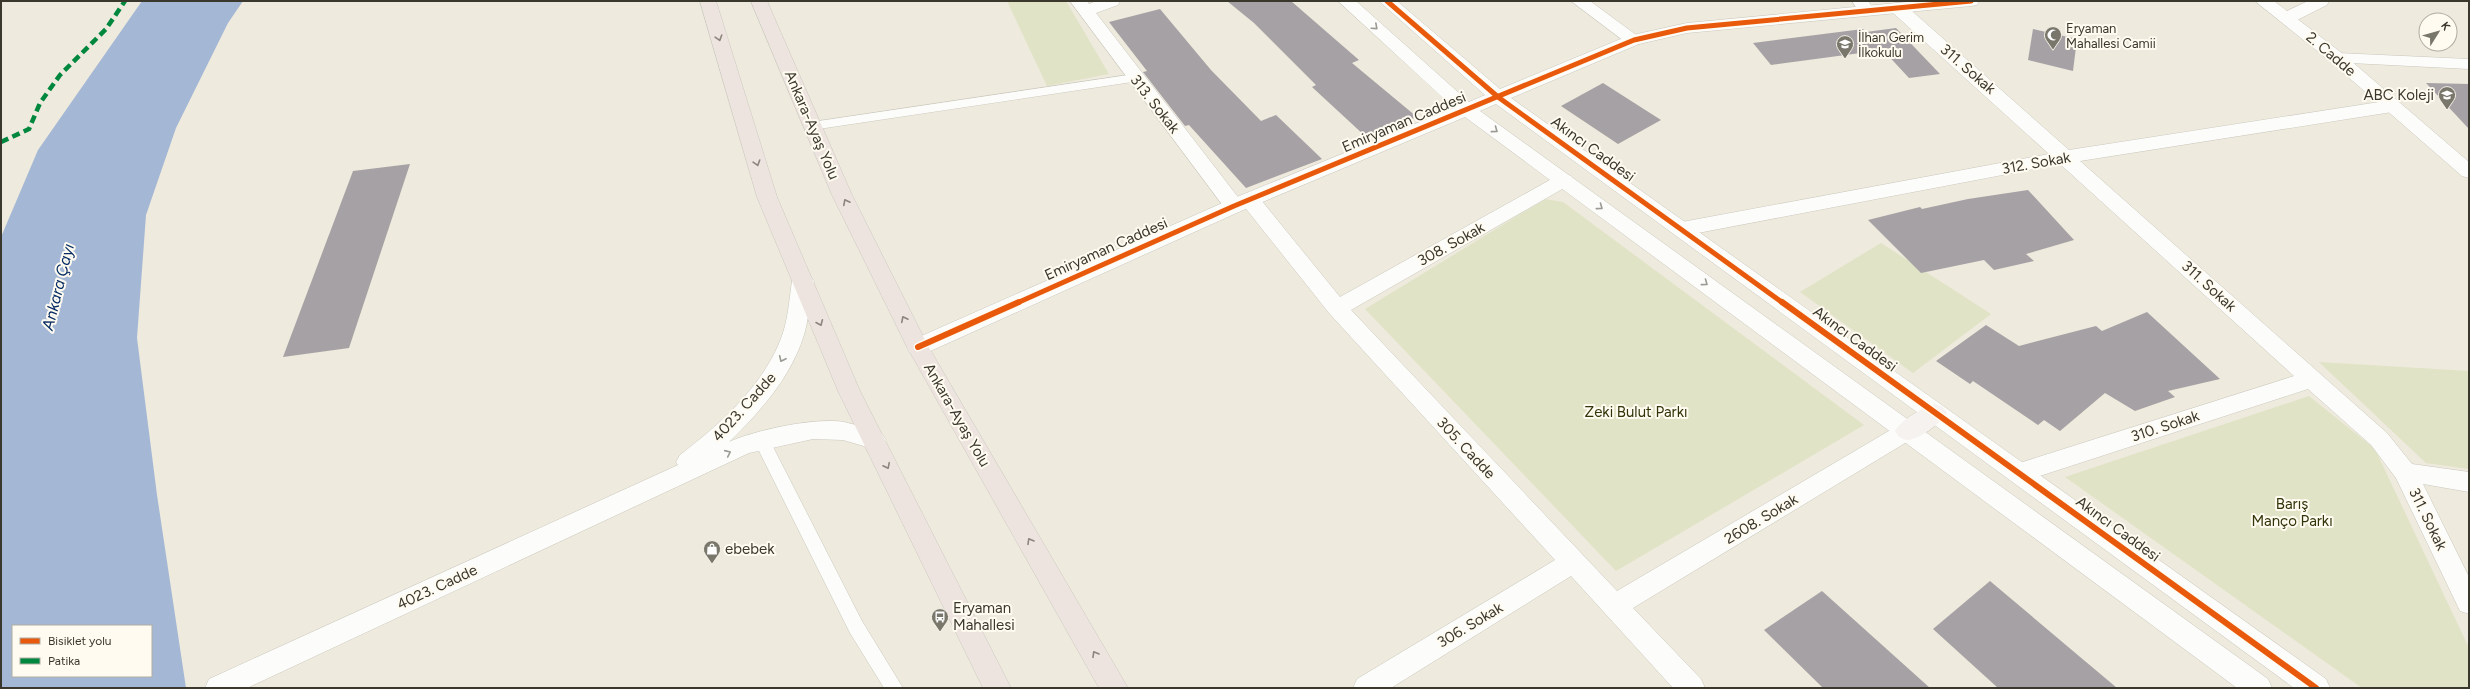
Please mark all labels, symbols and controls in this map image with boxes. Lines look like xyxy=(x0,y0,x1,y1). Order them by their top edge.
north arrow xyxy=(2418,12,2458,52)
text: K xyxy=(2438,19,2453,34)
place label: Eryaman Mahallesi Camii xyxy=(2066,21,2156,51)
one-way arrow xyxy=(1370,22,1378,30)
mosque icon: Eryaman Mahallesi Camii xyxy=(2043,25,2063,50)
street label: 2. Cadde xyxy=(2302,28,2360,80)
place label: İlhan Gerim İlkokulu xyxy=(1858,29,1924,60)
school or university icon: İlhan Gerim İlkokulu xyxy=(1835,34,1855,59)
one-way arrow xyxy=(714,35,723,42)
street label: 311. Sokak xyxy=(1937,40,2000,98)
street label: Ankara-Ayaş Yolu xyxy=(781,68,843,182)
street label: 313. Sokak xyxy=(1127,71,1184,137)
school or university icon: ABC Koleji xyxy=(2437,85,2457,110)
place label: ABC Koleji xyxy=(2363,86,2434,104)
street label: Emiryaman Caddesi xyxy=(1339,88,1469,156)
street label: Akıncı Caddesi xyxy=(1548,113,1638,185)
one-way arrow xyxy=(1491,125,1498,133)
street label: 312. Sokak xyxy=(2000,148,2073,178)
one-way arrow xyxy=(752,159,761,166)
one-way arrow xyxy=(843,199,850,207)
one-way arrow xyxy=(1595,202,1602,209)
street label: Emiryaman Caddesi xyxy=(1042,214,1170,284)
street label: 308. Sokak xyxy=(1414,218,1488,270)
water label: Ankara Çayı xyxy=(38,241,78,333)
street label: 311. Sokak xyxy=(2178,257,2241,316)
one-way arrow xyxy=(1700,278,1707,285)
street label: Akıncı Caddesi xyxy=(1810,303,1900,375)
one-way arrow xyxy=(901,315,909,323)
one-way arrow xyxy=(816,319,824,326)
one-way arrow xyxy=(779,354,787,362)
street label: Ankara-Ayaş Yolu xyxy=(920,360,994,470)
street label: 4023. Cadde xyxy=(708,369,780,445)
park label: Zeki Bulut Parkı xyxy=(1585,403,1687,421)
street label: 310. Sokak xyxy=(2129,406,2202,445)
street label: 305. Cadde xyxy=(1433,414,1499,482)
one-way arrow xyxy=(724,449,731,457)
one-way arrow xyxy=(882,462,889,469)
street label: 311. Sokak xyxy=(2405,485,2451,554)
street label: 2608. Sokak xyxy=(1721,490,1802,548)
street label: Akıncı Caddesi xyxy=(2073,493,2163,565)
park label: Barış Manço Parkı xyxy=(2251,495,2333,530)
one-way arrow xyxy=(1027,538,1034,546)
shop icon: ebebek xyxy=(702,539,722,564)
place label: ebebek xyxy=(725,540,775,558)
street label: 4023. Cadde xyxy=(394,561,480,613)
street label: 306. Sokak xyxy=(1434,598,1507,652)
place label: Eryaman Mahallesi xyxy=(953,599,1015,634)
bus stop icon: Eryaman Mahallesi xyxy=(930,607,950,632)
legend xyxy=(12,625,152,677)
text: Bisiklet yolu xyxy=(48,634,111,648)
one-way arrow xyxy=(1092,651,1099,658)
text: Patika xyxy=(48,654,80,668)

